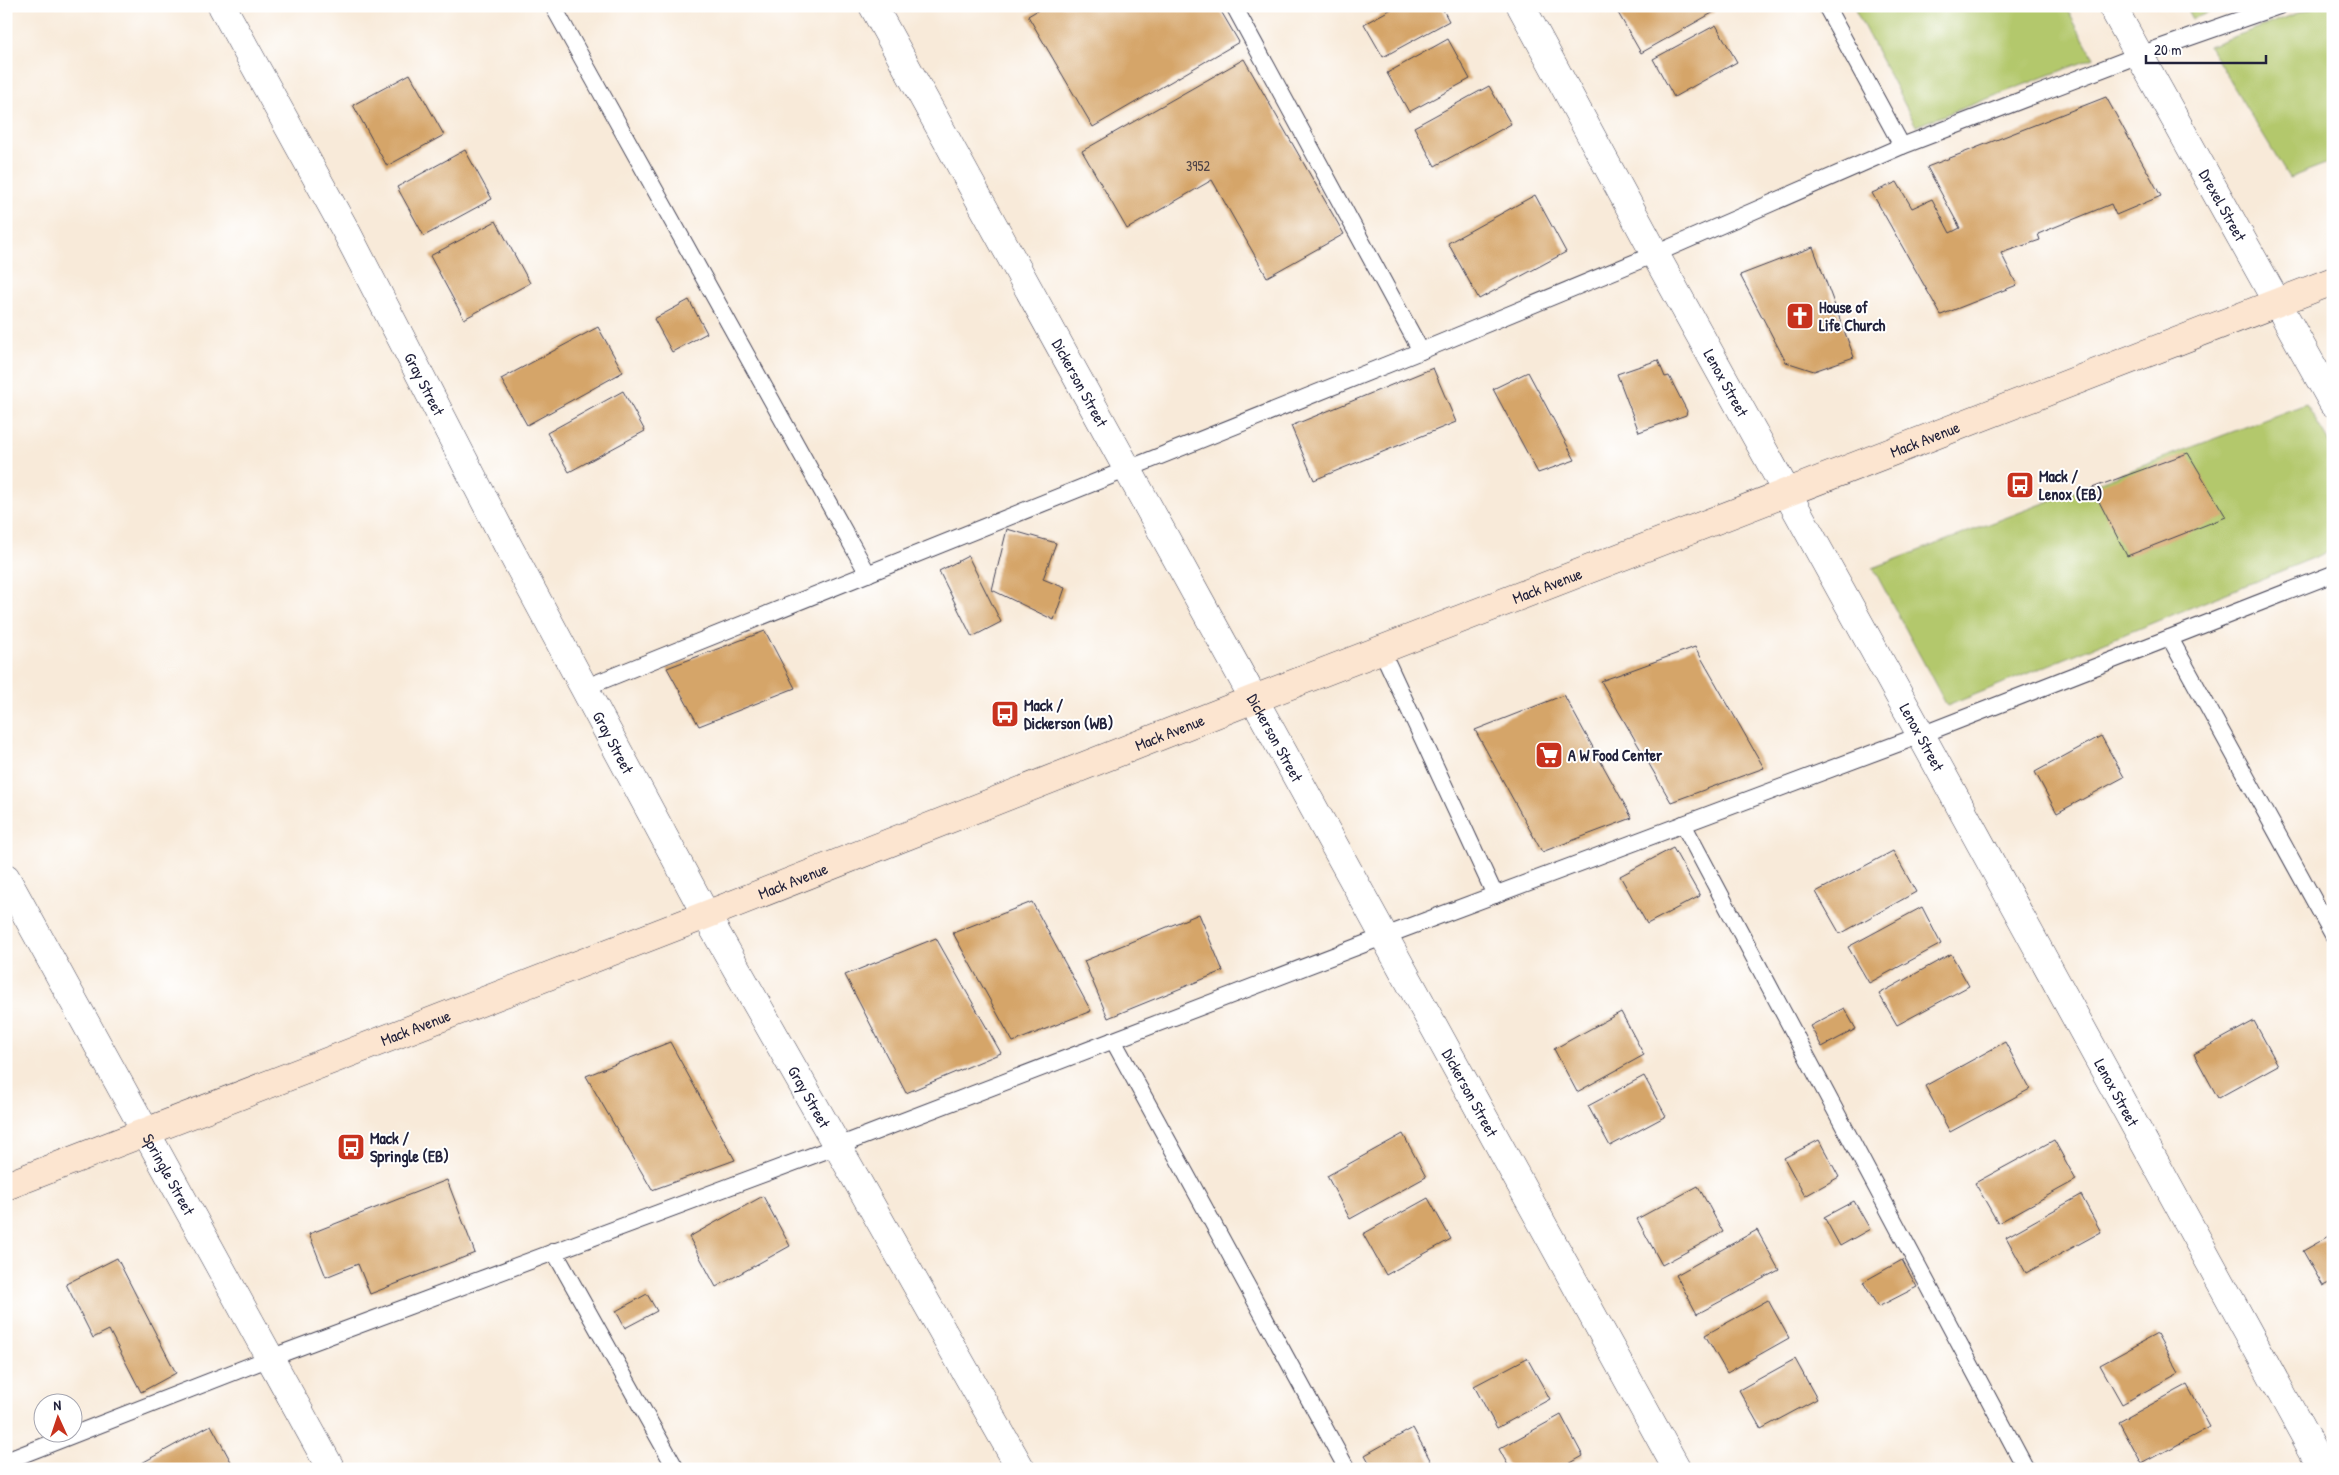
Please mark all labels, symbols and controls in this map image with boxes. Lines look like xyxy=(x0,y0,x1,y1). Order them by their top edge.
scale bar xyxy=(2146,32,2266,64)
text: 20 m xyxy=(2154,39,2181,60)
house number: 3952 xyxy=(1186,156,1210,175)
street label: Drexel Street xyxy=(2194,165,2252,245)
place label: House of Life Church xyxy=(1819,296,1886,336)
church icon: House of Life Church xyxy=(1785,301,1815,331)
street label: Dickerson Street xyxy=(1047,335,1113,431)
street label: Lenox Street xyxy=(1699,345,1754,421)
street label: Gray Street xyxy=(399,349,450,420)
street label: Mack Avenue xyxy=(1887,415,1963,463)
place label: Mack / Lenox (EB) xyxy=(2039,465,2102,505)
bus stop icon: Mack / Lenox (EB) xyxy=(2005,470,2035,500)
street label: Mack Avenue xyxy=(1509,562,1586,609)
street label: Dickerson Street xyxy=(1242,690,1308,786)
place label: Mack / Dickerson (WB) xyxy=(1024,694,1113,734)
bus stop icon: Mack / Dickerson (WB) xyxy=(990,699,1020,729)
street label: Lenox Street xyxy=(1895,699,1950,775)
street label: Gray Street xyxy=(588,707,639,778)
street label: Mack Avenue xyxy=(1132,708,1208,756)
supermarket icon: A W Food Center xyxy=(1534,740,1564,770)
place label: A W Food Center xyxy=(1568,744,1663,766)
street label: Mack Avenue xyxy=(755,857,831,904)
street label: Mack Avenue xyxy=(377,1004,454,1051)
street label: Dickerson Street xyxy=(1437,1045,1504,1141)
street label: Lenox Street xyxy=(2089,1055,2144,1131)
street label: Gray Street xyxy=(783,1062,836,1132)
place label: Mack / Springle (EB) xyxy=(370,1127,449,1168)
street label: Springle Street xyxy=(138,1129,200,1219)
bus stop icon: Mack / Springle (EB) xyxy=(336,1132,366,1162)
north arrow xyxy=(32,1392,82,1442)
text: N xyxy=(53,1395,62,1414)

